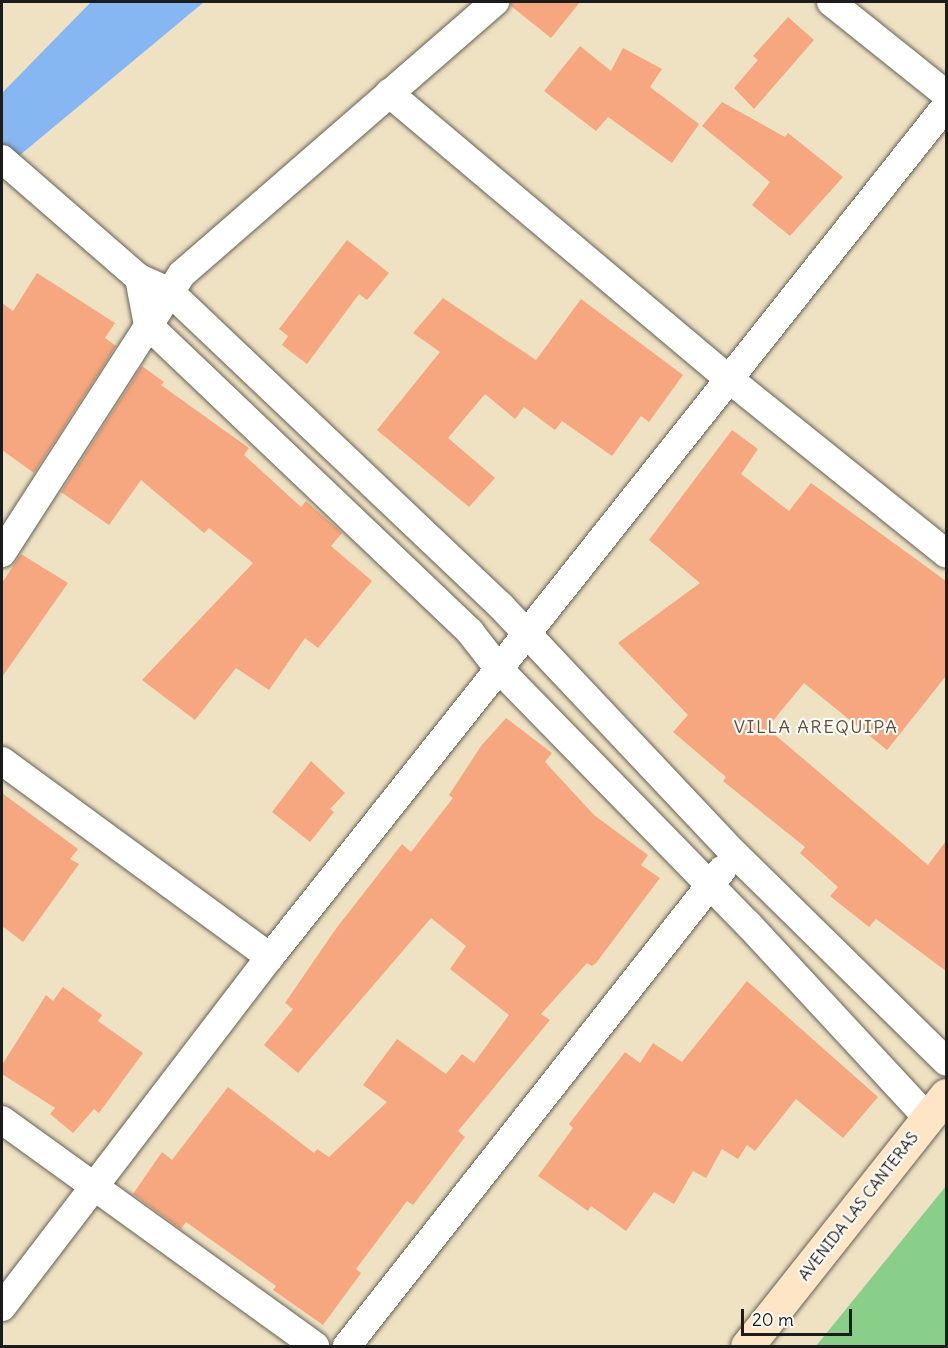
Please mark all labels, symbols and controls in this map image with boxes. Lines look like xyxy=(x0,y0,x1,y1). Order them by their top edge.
district label: VILLA AREQUIPA xyxy=(734,716,898,738)
street label: AVENIDA LAS CANTERAS xyxy=(794,1128,922,1284)
scale bar xyxy=(744,1297,855,1335)
text: 20 m xyxy=(752,1308,794,1331)

